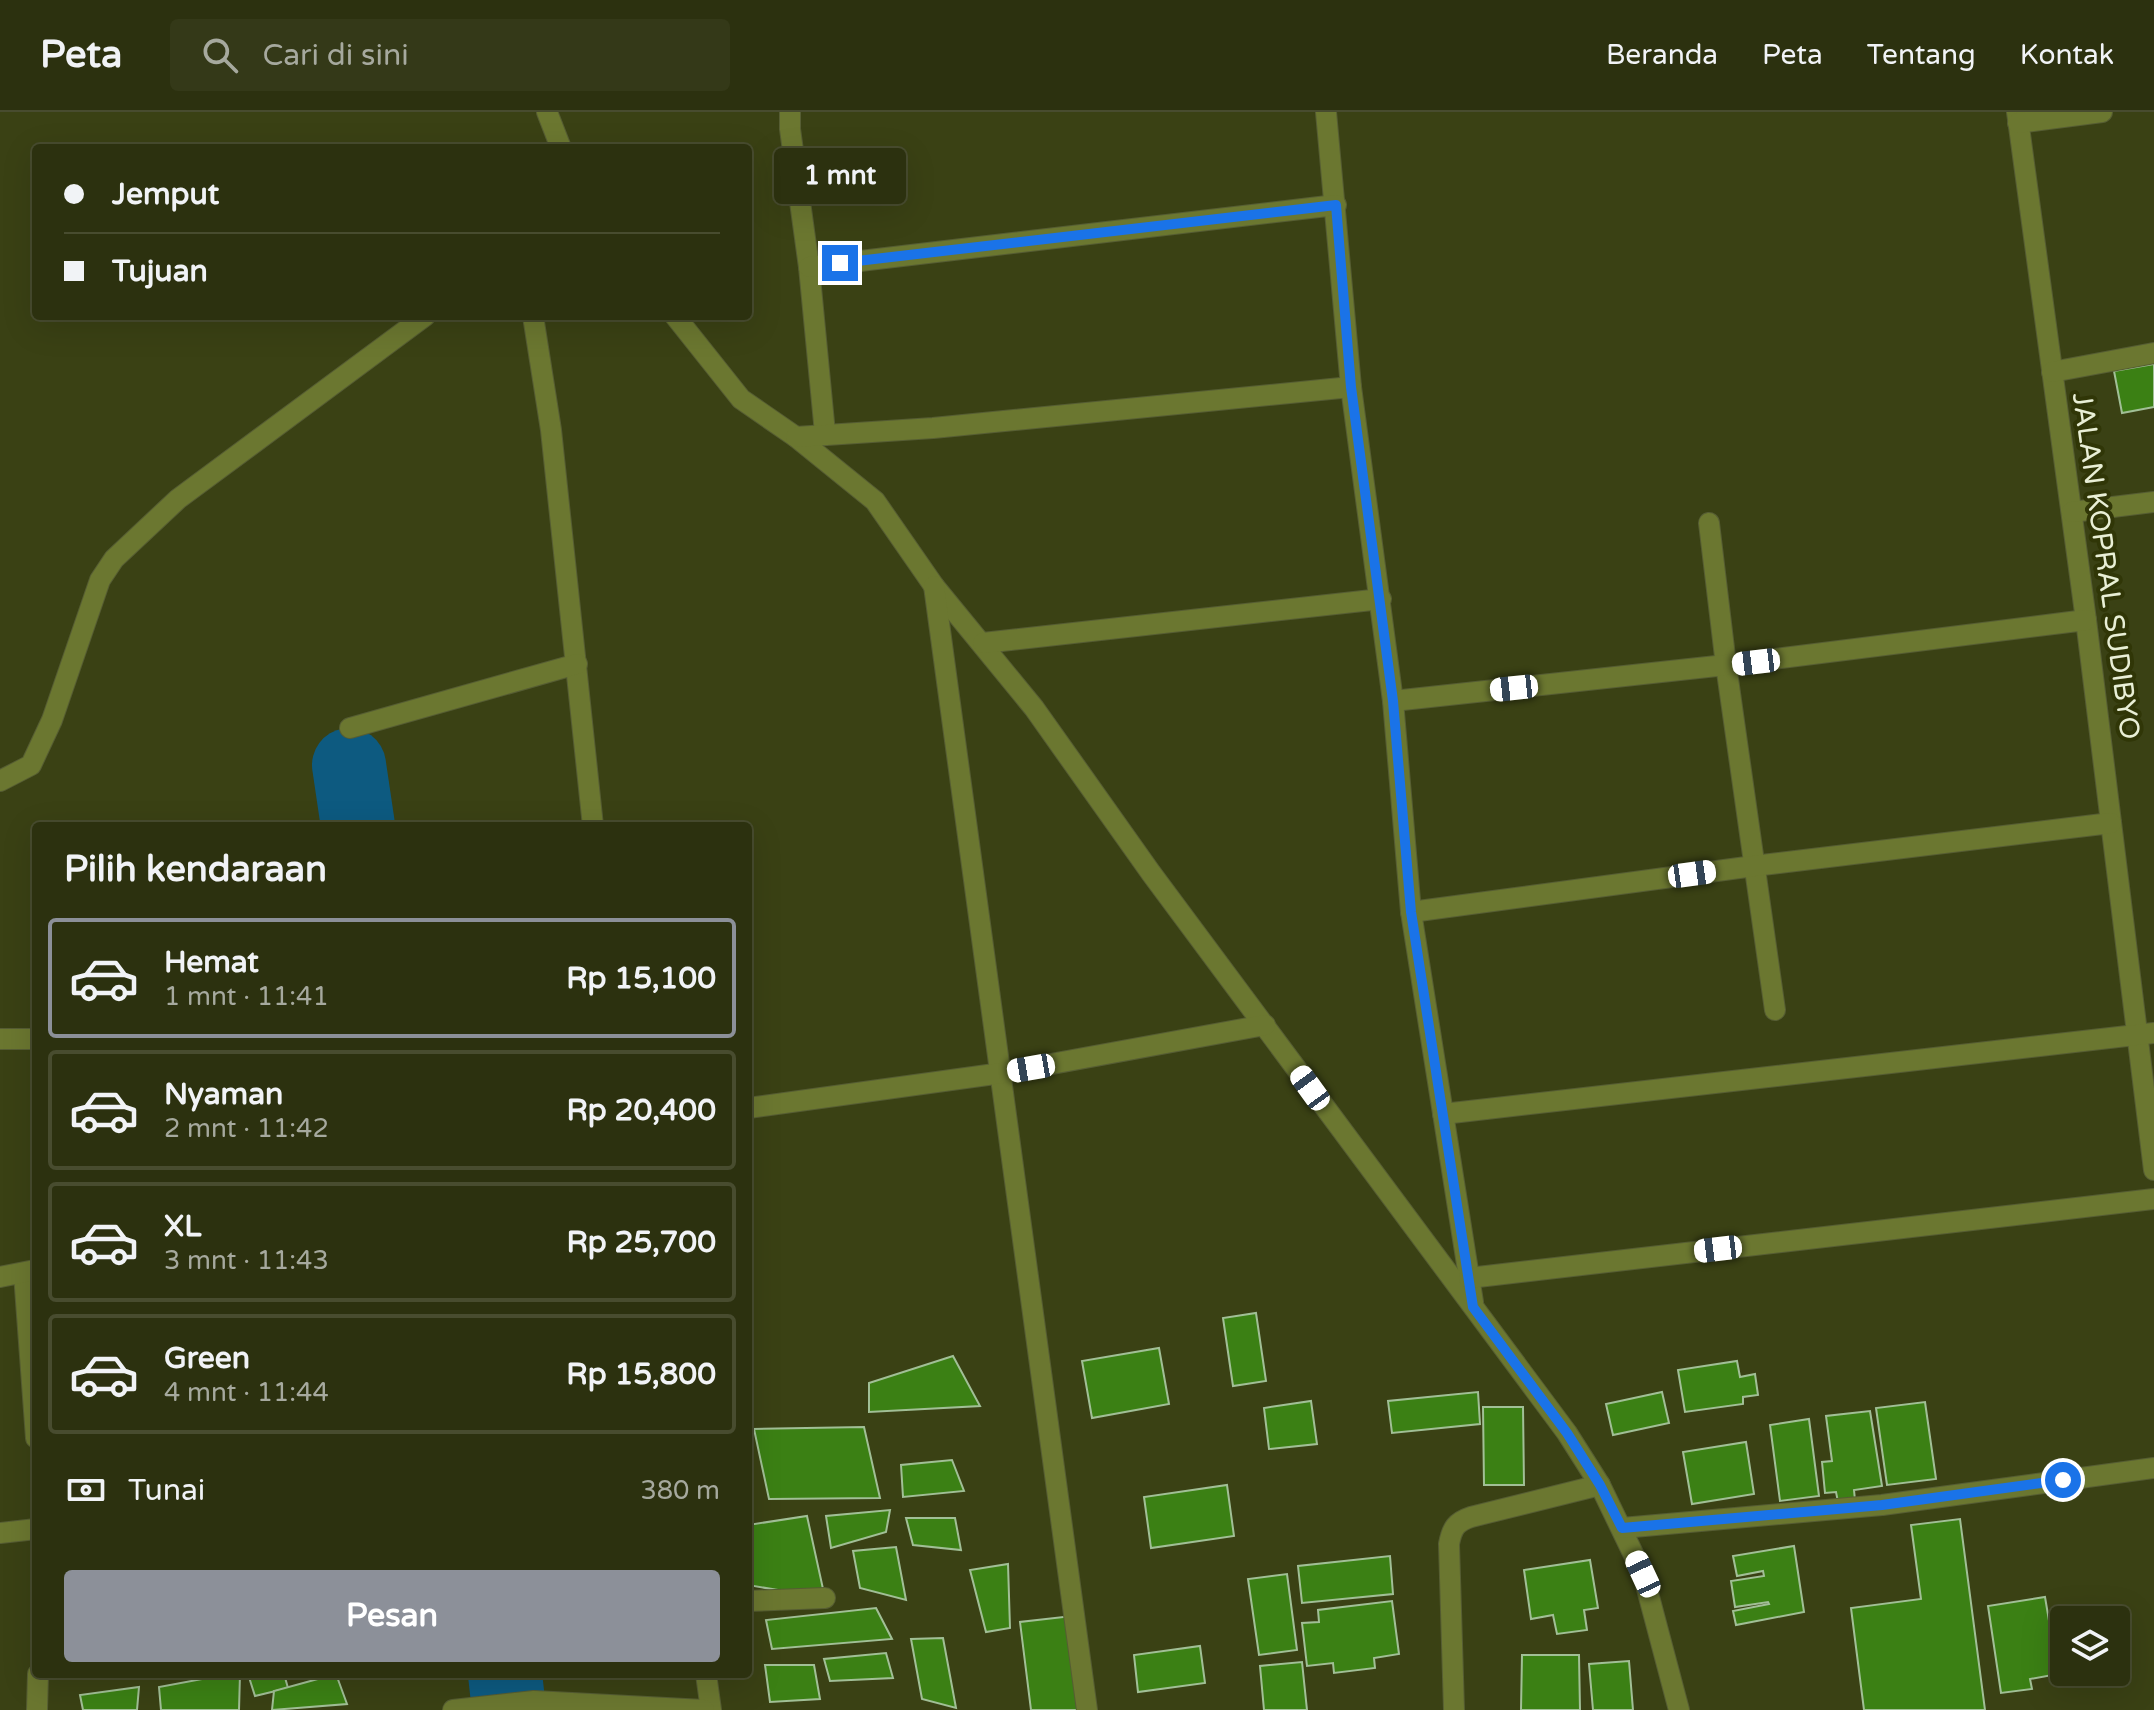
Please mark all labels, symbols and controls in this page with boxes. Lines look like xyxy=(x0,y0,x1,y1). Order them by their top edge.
search box xyxy=(170,19,730,91)
text: Peta xyxy=(40,32,122,78)
icon: search xyxy=(198,33,242,77)
text: Cari di sini xyxy=(262,37,409,74)
text: Beranda xyxy=(1606,38,1718,72)
text: Peta xyxy=(1762,38,1823,72)
text: Tentang xyxy=(1867,38,1976,72)
text: Kontak xyxy=(2020,38,2114,72)
callout: 1 mnt xyxy=(774,147,906,203)
text: 1 mnt xyxy=(804,160,876,191)
text: Jemput xyxy=(112,176,219,213)
route end xyxy=(822,245,858,281)
text: Tujuan xyxy=(112,253,208,290)
street label: JALAN KOPRAL SUDIBYO xyxy=(2065,390,2147,742)
car xyxy=(1731,647,1781,677)
car xyxy=(1489,674,1539,702)
text: Pilih kendaraan xyxy=(64,848,327,891)
car xyxy=(1667,859,1717,889)
icon: car xyxy=(68,942,140,1014)
text: Hemat xyxy=(164,944,259,981)
text: Rp 15,100 xyxy=(566,960,716,997)
text: 1 mnt · 11:41 xyxy=(164,981,329,1012)
car xyxy=(1005,1052,1057,1084)
car xyxy=(1286,1062,1334,1114)
icon: car xyxy=(68,1074,140,1146)
text: Nyaman xyxy=(164,1076,283,1113)
text: Rp 20,400 xyxy=(567,1092,716,1129)
text: 2 mnt · 11:42 xyxy=(164,1113,329,1144)
icon: car xyxy=(68,1206,140,1278)
text: XL xyxy=(164,1208,201,1245)
text: Rp 25,700 xyxy=(567,1224,716,1261)
car xyxy=(1693,1234,1743,1264)
text: 3 mnt · 11:43 xyxy=(164,1245,329,1276)
icon: car xyxy=(68,1338,140,1410)
text: Green xyxy=(164,1340,250,1377)
text: Rp 15,800 xyxy=(566,1356,716,1393)
text: 4 mnt · 11:44 xyxy=(164,1377,329,1408)
route start xyxy=(2045,1462,2081,1498)
icon: cash xyxy=(64,1468,108,1512)
text: Tunai xyxy=(128,1472,205,1509)
text: 380 m xyxy=(640,1475,720,1506)
car xyxy=(1622,1547,1664,1601)
button: Pesan xyxy=(64,1570,720,1662)
map controls xyxy=(2050,1606,2130,1686)
button: layers xyxy=(2050,1606,2130,1686)

